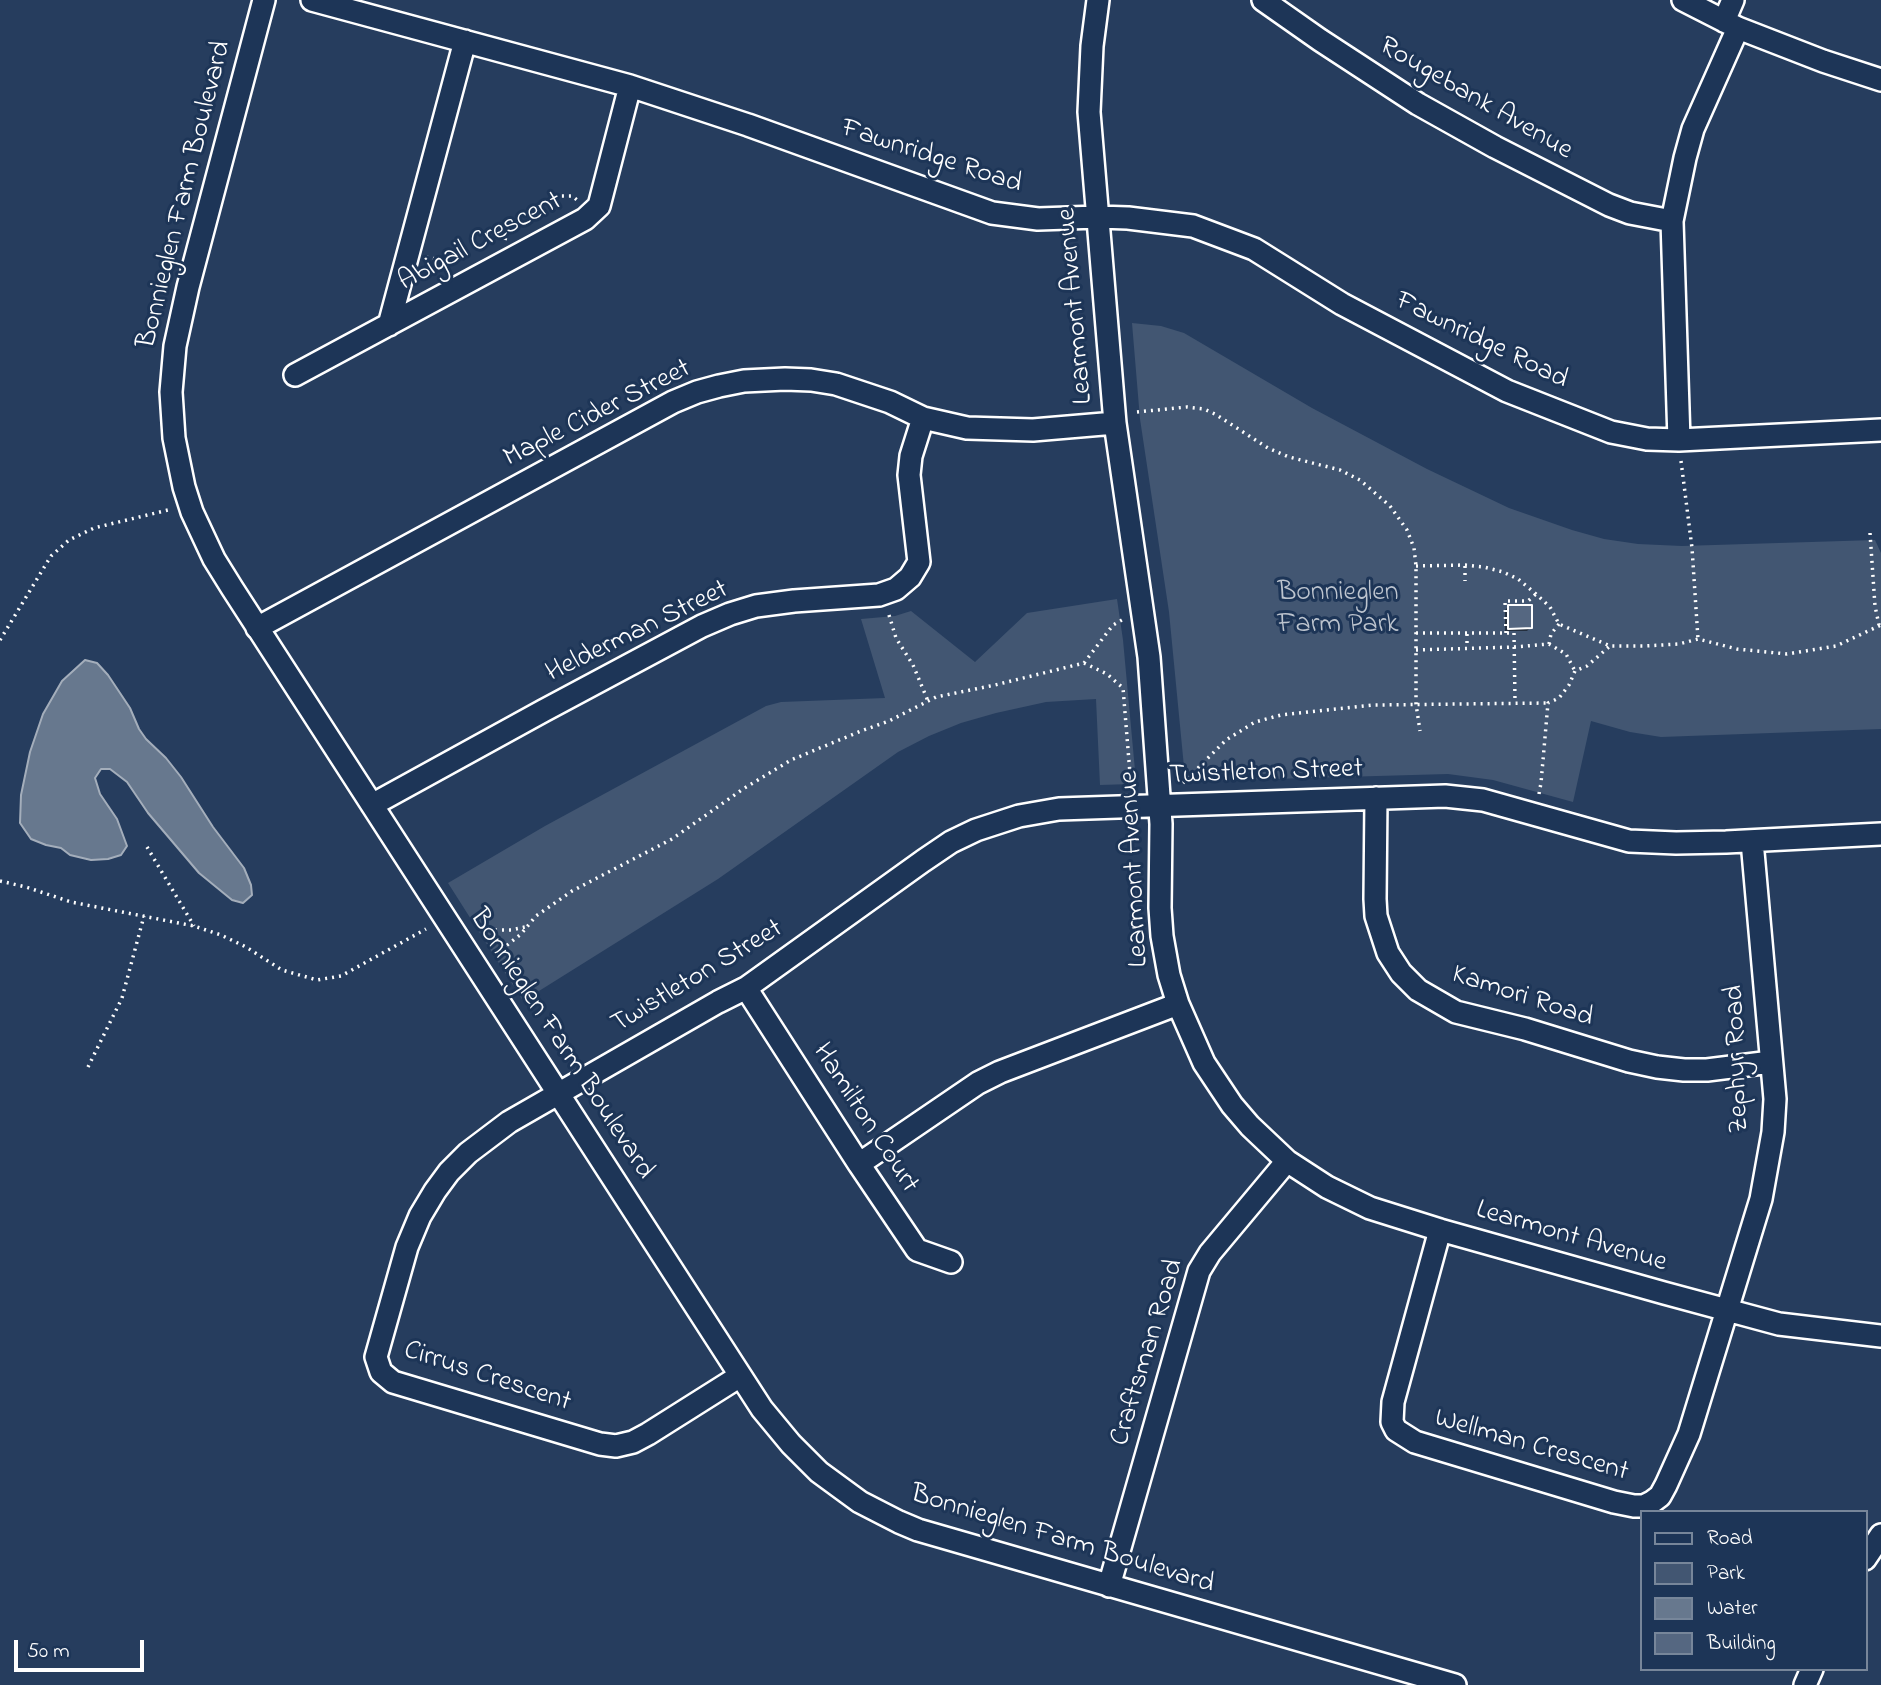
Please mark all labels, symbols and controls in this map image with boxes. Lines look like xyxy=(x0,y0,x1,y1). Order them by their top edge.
street label: Rougebank Avenue xyxy=(1372,31,1578,169)
street label: Bonnieglen Farm Boulevard xyxy=(132,38,240,352)
street label: Fawnridge Road xyxy=(836,113,1026,203)
street label: Abigail Crescent xyxy=(393,186,569,300)
street label: Learmont Avenue xyxy=(1052,206,1102,406)
street label: Fawnridge Road xyxy=(1389,286,1573,398)
street label: Maple Cider Street xyxy=(499,353,697,477)
street label: Helderman Street xyxy=(541,574,735,692)
park label: Bonnieglen Farm Park xyxy=(1277,577,1399,643)
street label: Twistleton Street xyxy=(1168,754,1364,794)
street label: Learmont Avenue xyxy=(1114,770,1158,968)
street label: Bonnieglen Farm Boulevard xyxy=(460,903,660,1187)
street label: Twistleton Street xyxy=(606,914,790,1042)
street label: Kamori Road xyxy=(1447,959,1597,1037)
street label: Zephyr Road xyxy=(1720,984,1758,1134)
street label: Hamilton Court xyxy=(803,1038,925,1200)
street label: Learmont Avenue xyxy=(1472,1195,1670,1281)
street label: Craftsman Road xyxy=(1105,1256,1193,1450)
street label: Cirrus Crescent xyxy=(399,1335,575,1421)
street label: Wellman Crescent xyxy=(1430,1403,1632,1491)
street label: Bonnieglen Farm Boulevard xyxy=(906,1479,1218,1603)
legend xyxy=(1640,1510,1867,1671)
text: Road xyxy=(1707,1524,1753,1554)
text: Park xyxy=(1707,1559,1745,1589)
text: Water xyxy=(1707,1594,1758,1624)
scale bar xyxy=(18,1626,147,1670)
text: Building xyxy=(1707,1629,1776,1659)
text: 50 m xyxy=(27,1637,70,1667)

